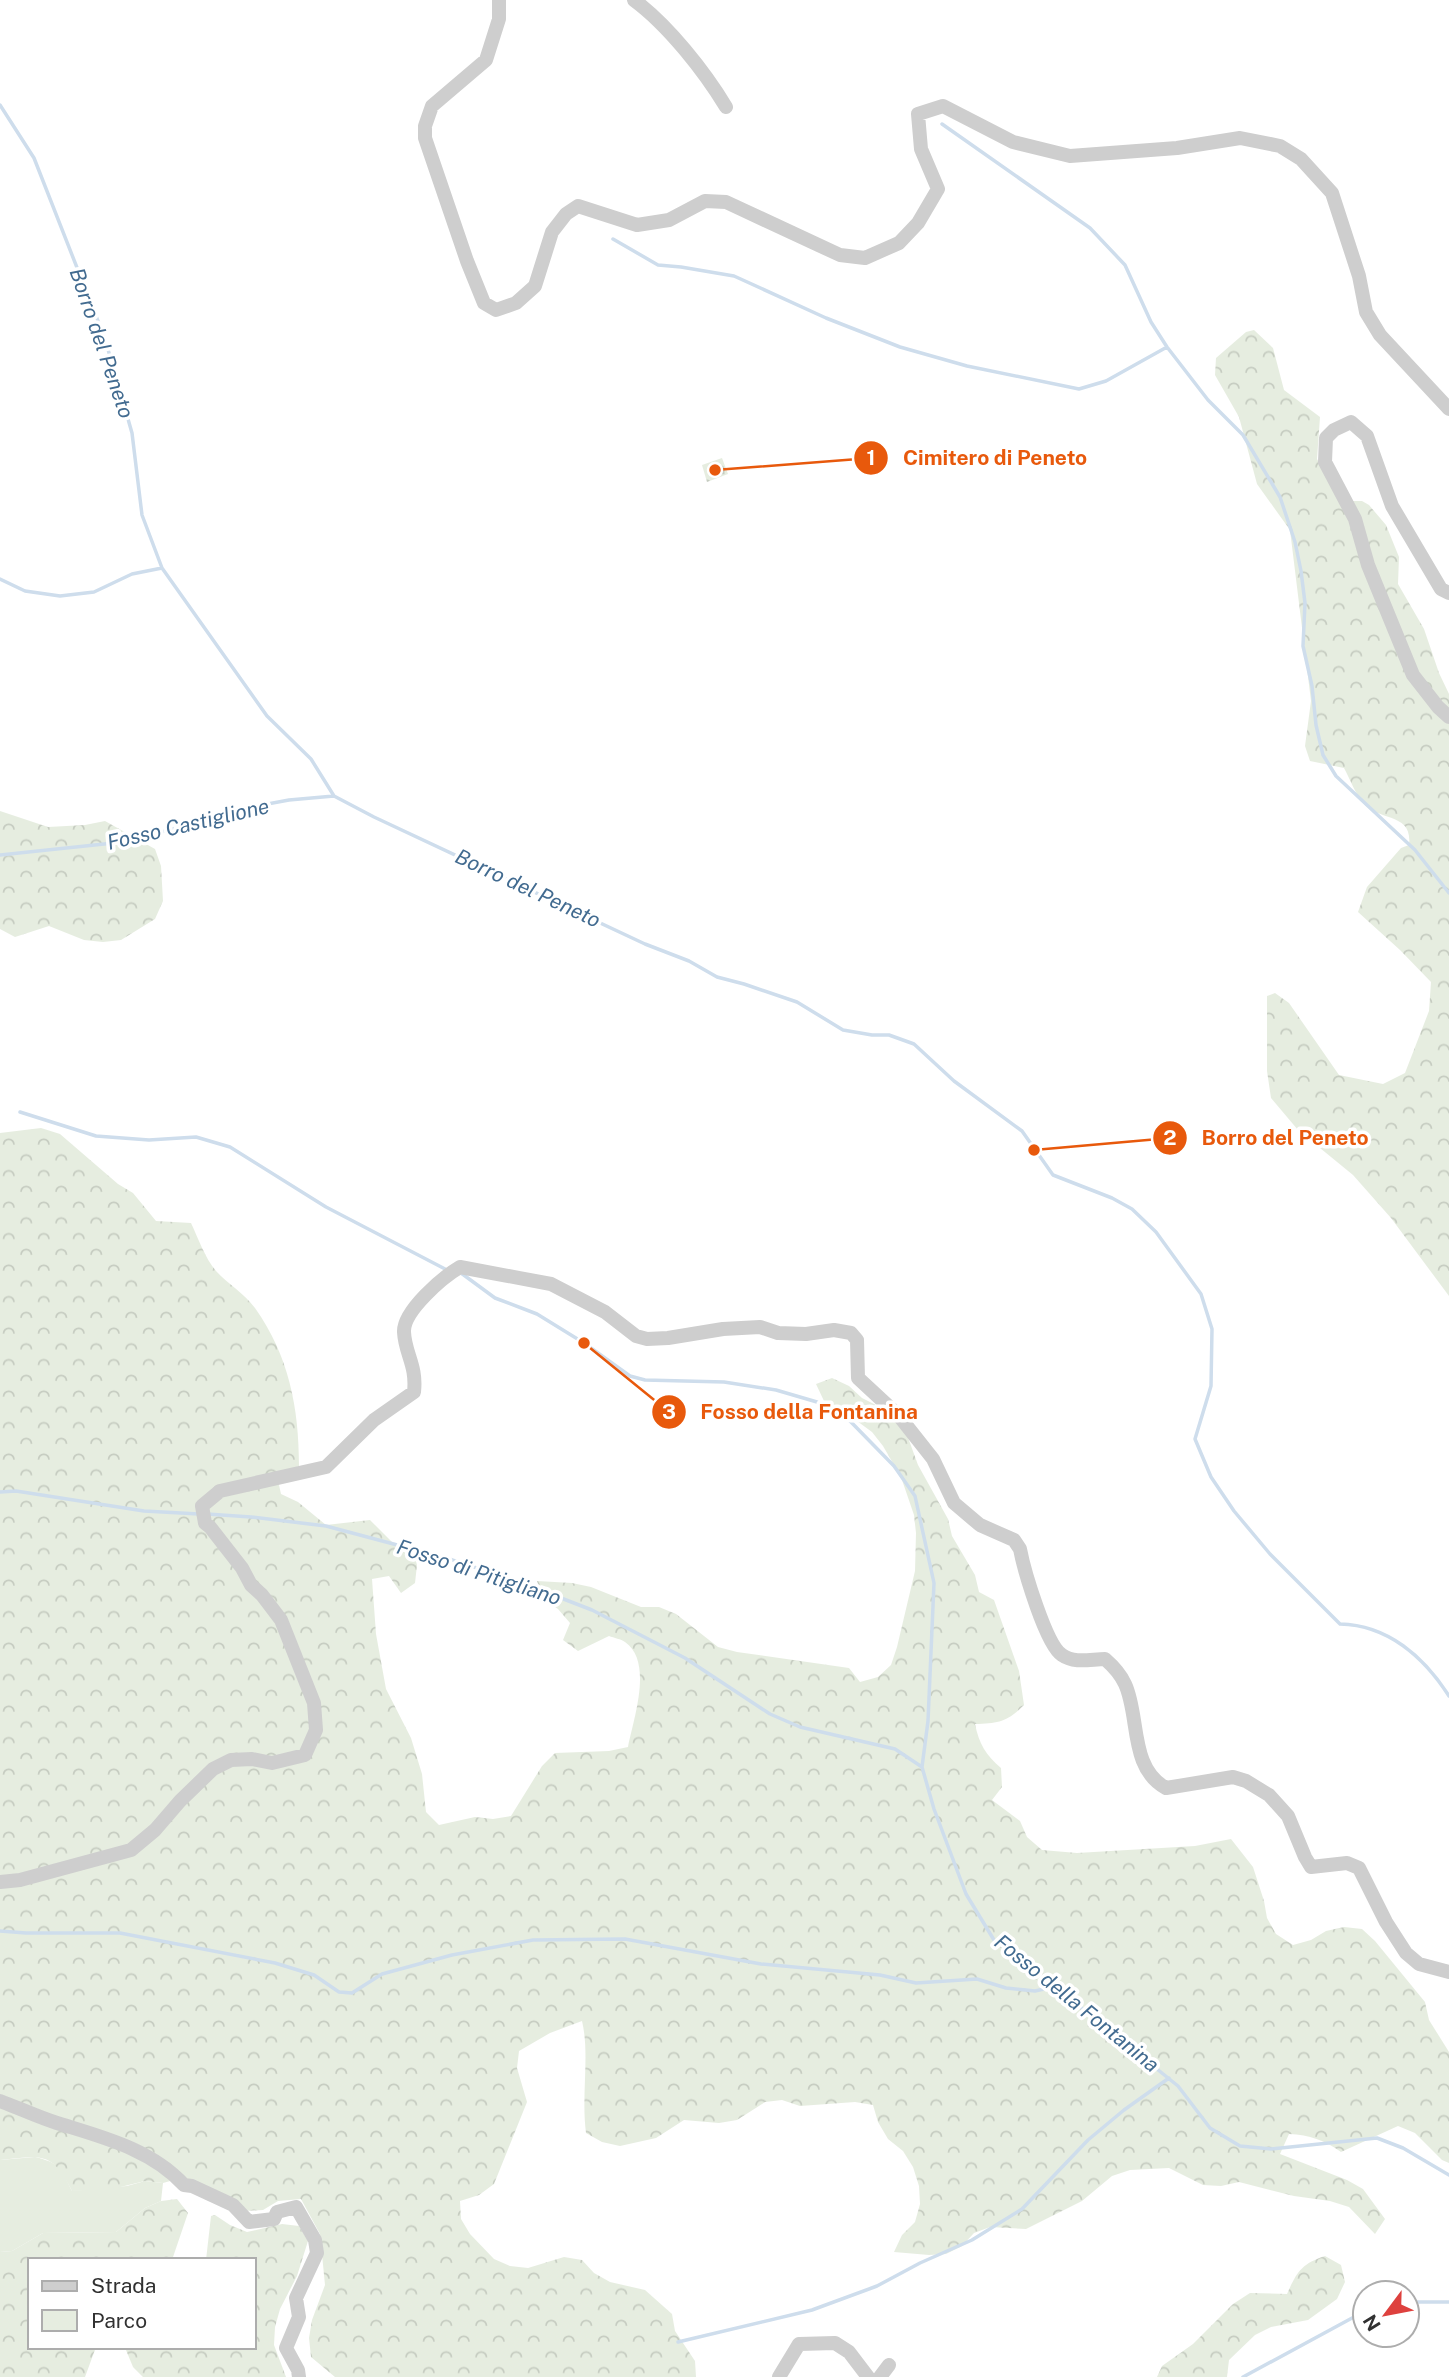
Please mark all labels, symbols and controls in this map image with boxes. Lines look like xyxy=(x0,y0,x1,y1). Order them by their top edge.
water label: Borro del Peneto xyxy=(65,265,139,421)
callout: Cimitero di Peneto xyxy=(854,437,1101,479)
text: 1 xyxy=(867,445,876,470)
text: Cimitero di Peneto xyxy=(903,445,1087,470)
water label: Fosso Castiglione xyxy=(104,793,272,855)
water label: Borro del Peneto xyxy=(451,843,605,933)
callout: Borro del Peneto xyxy=(1152,1117,1382,1159)
text: 2 xyxy=(1163,1125,1177,1150)
text: Borro del Peneto xyxy=(1201,1125,1369,1150)
callout: Fosso della Fontanina xyxy=(651,1391,932,1433)
text: 3 xyxy=(662,1399,676,1424)
text: Fosso della Fontanina xyxy=(700,1399,918,1424)
water label: Fosso di Pitigliano xyxy=(394,1534,564,1610)
water label: Fosso della Fontanina xyxy=(990,1929,1164,2077)
legend xyxy=(28,2258,256,2349)
text: Strada xyxy=(91,2273,156,2298)
north arrow xyxy=(1351,2279,1421,2349)
text: Parco xyxy=(91,2308,147,2333)
text: N xyxy=(1358,2311,1385,2335)

